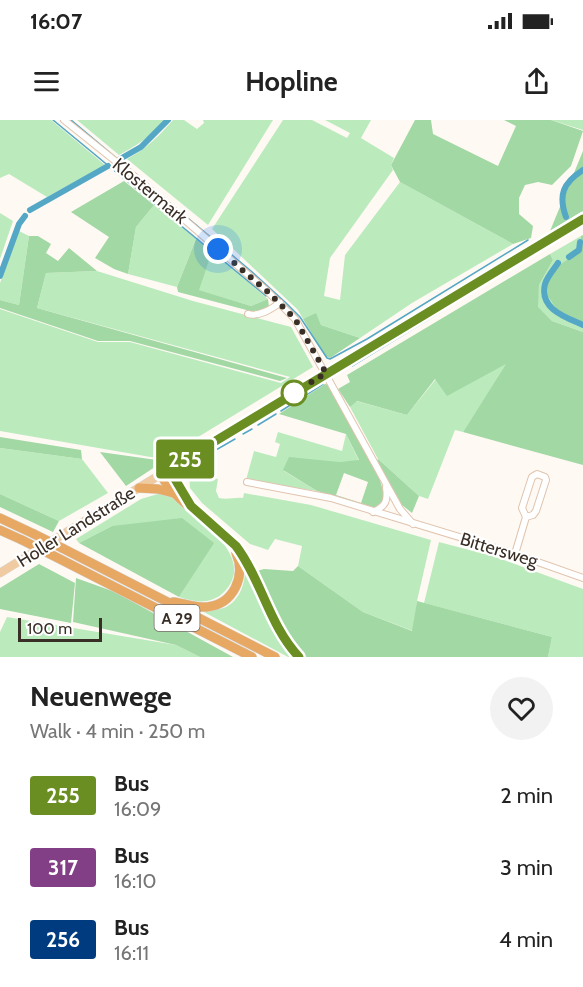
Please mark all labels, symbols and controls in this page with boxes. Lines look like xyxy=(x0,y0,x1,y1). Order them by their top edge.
text: 16:07 xyxy=(30,8,82,35)
icon: menu xyxy=(30,65,63,98)
text: Hopline xyxy=(245,65,338,98)
icon: share xyxy=(520,65,553,98)
street label: Klostermark xyxy=(108,153,193,229)
your location xyxy=(203,234,233,264)
unlabelled marker xyxy=(281,380,307,406)
line badge: 255 xyxy=(150,440,219,478)
text: 255 xyxy=(168,447,202,472)
street label: Holler Landstraße xyxy=(13,482,139,572)
street label: Bittersweg xyxy=(458,528,541,573)
road number: A 29 xyxy=(154,605,200,631)
scale bar xyxy=(18,615,102,642)
text: 100 m xyxy=(27,619,72,638)
button: heart xyxy=(490,677,553,740)
text: Neuenwege xyxy=(30,679,172,713)
text: Walk · 4 min · 250 m xyxy=(30,719,205,743)
text: Bus xyxy=(114,770,149,797)
text: 2 min xyxy=(500,782,553,809)
text: 255 xyxy=(46,783,80,808)
text: 16:09 xyxy=(114,797,161,821)
text: Bus xyxy=(114,842,149,869)
text: 3 min xyxy=(500,854,553,881)
text: 317 xyxy=(48,855,78,880)
text: 16:10 xyxy=(114,869,157,893)
text: Bus xyxy=(114,914,149,941)
text: 4 min xyxy=(499,926,553,953)
text: 256 xyxy=(46,927,80,952)
text: 16:11 xyxy=(114,941,149,965)

